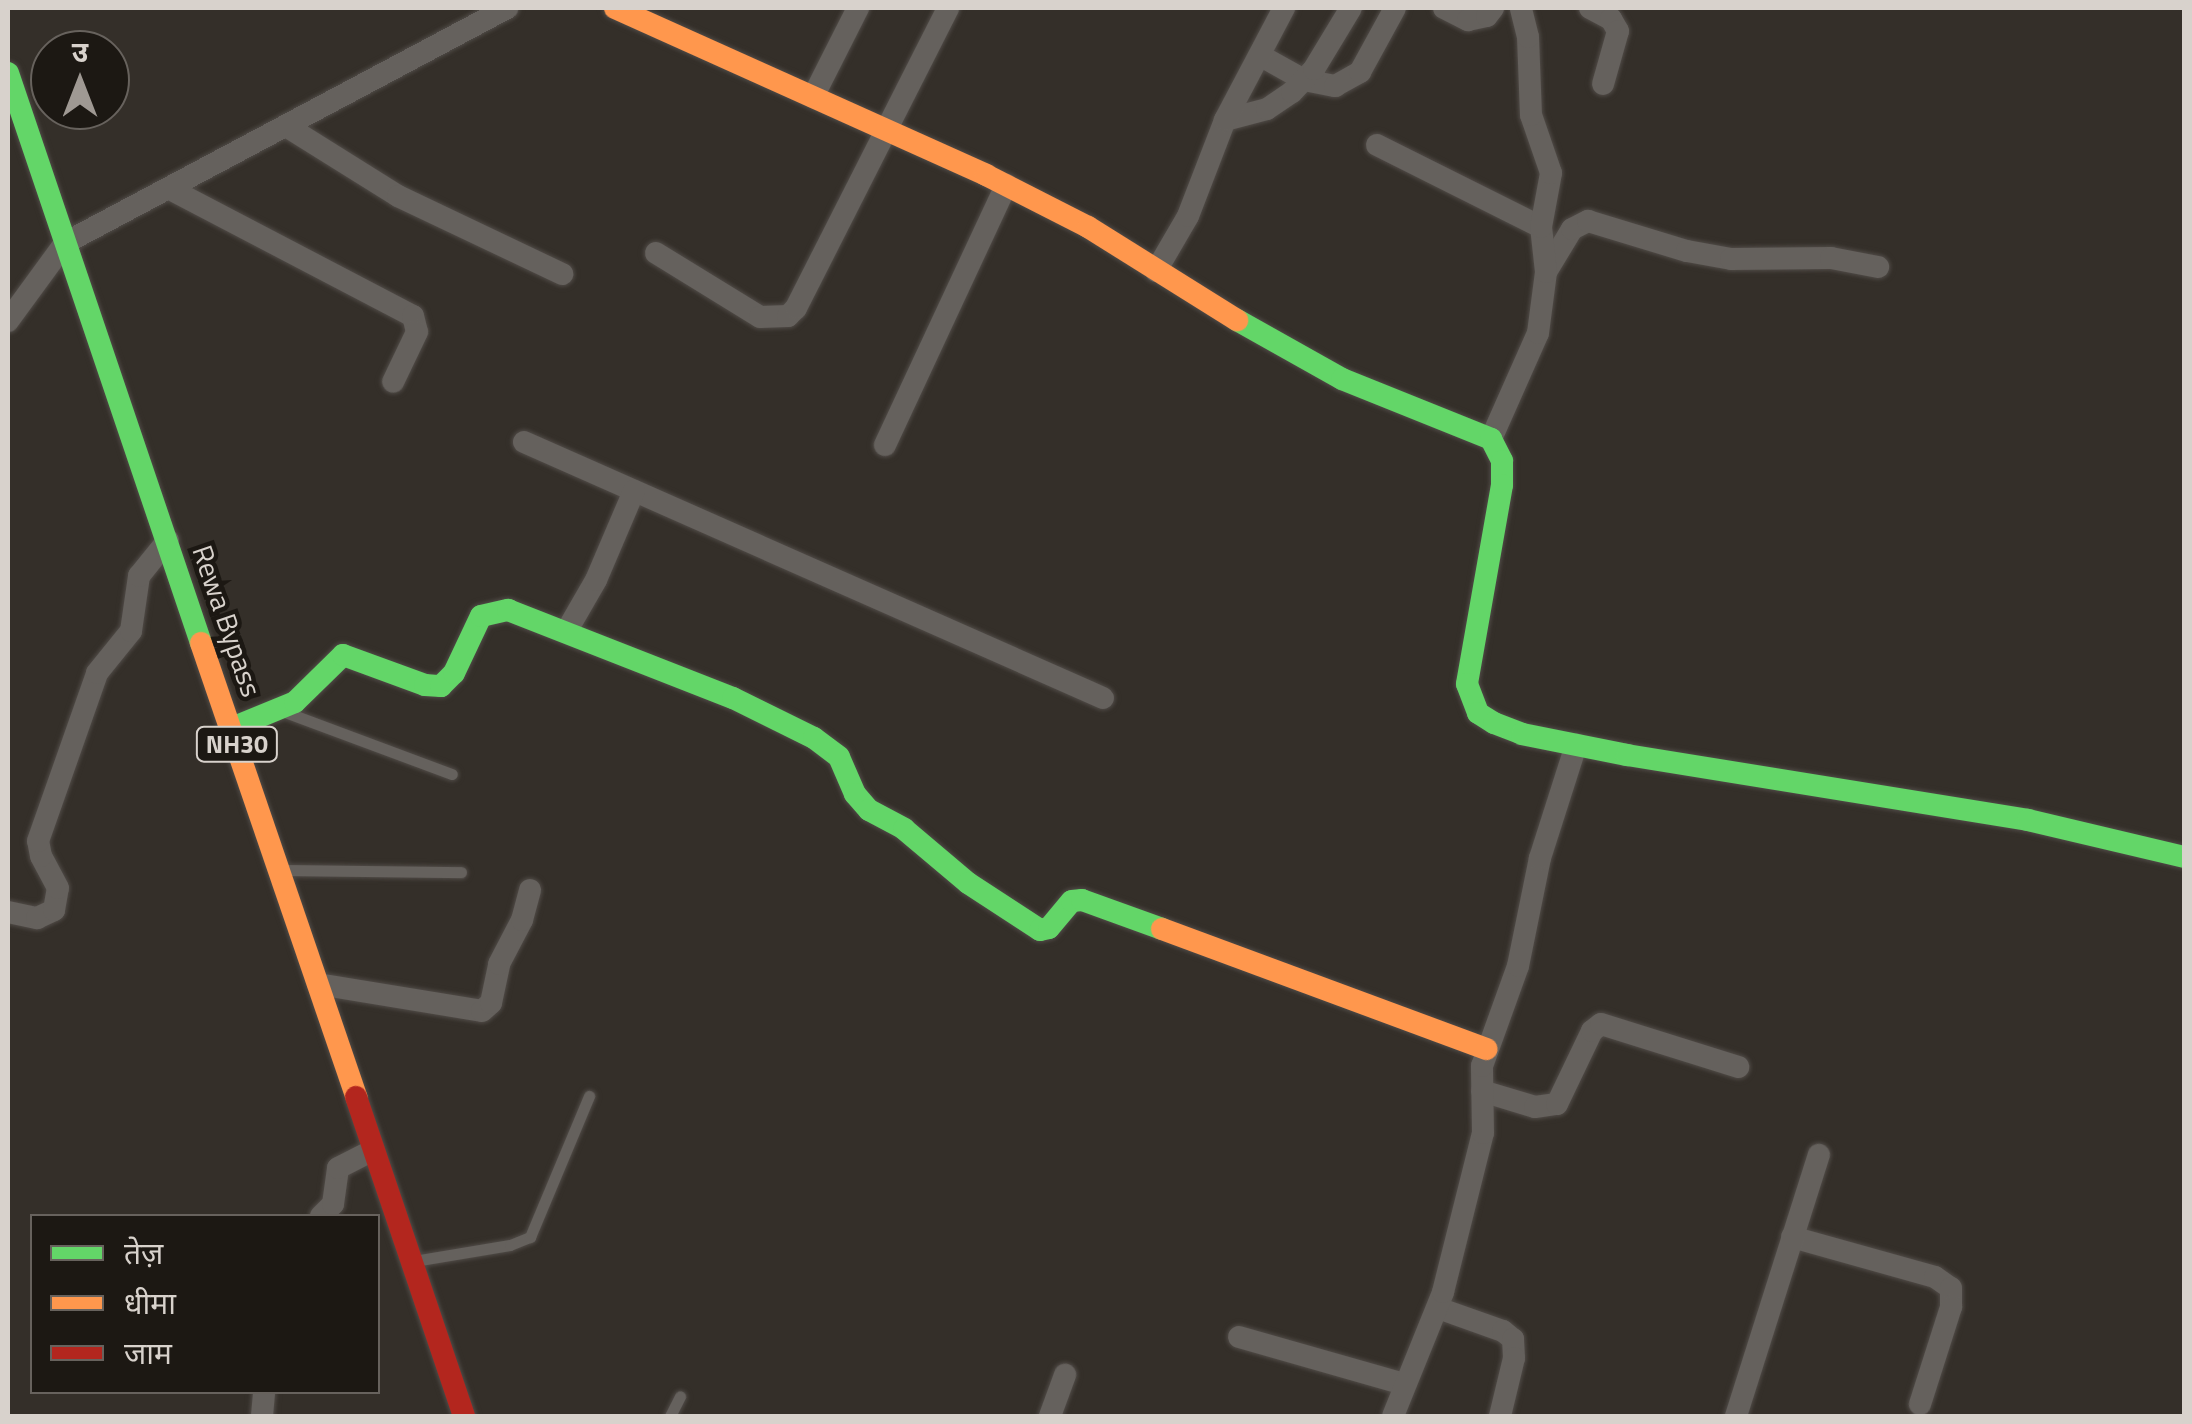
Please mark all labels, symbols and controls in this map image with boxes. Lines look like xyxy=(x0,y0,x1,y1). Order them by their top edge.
north arrow xyxy=(30,30,130,130)
text: उ xyxy=(72,30,88,73)
street label: Rewa Bypass xyxy=(185,541,269,701)
road number: NH30 xyxy=(194,724,280,764)
legend xyxy=(30,1214,380,1394)
text: तेज़ xyxy=(124,1230,163,1276)
text: धीमा xyxy=(124,1280,176,1326)
text: जाम xyxy=(124,1330,172,1376)

